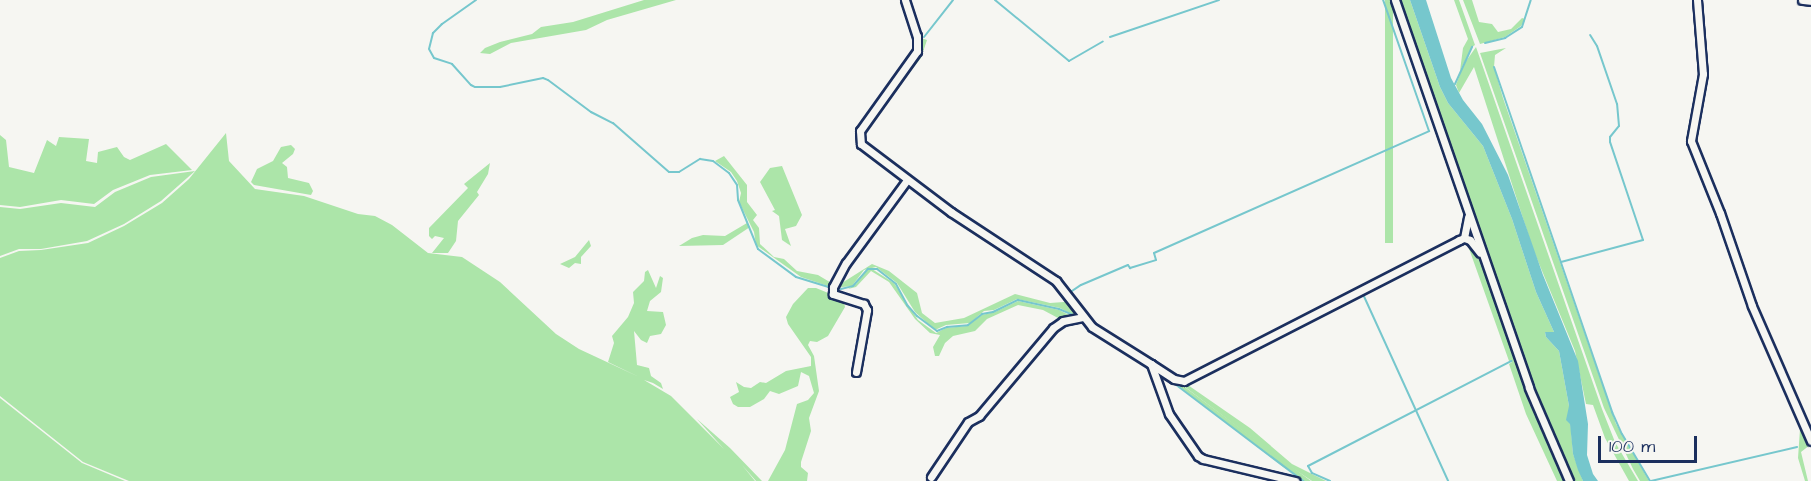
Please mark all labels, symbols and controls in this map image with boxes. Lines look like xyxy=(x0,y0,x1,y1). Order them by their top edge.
scale bar xyxy=(1601,424,1700,462)
text: 100 m xyxy=(1609,434,1655,459)

